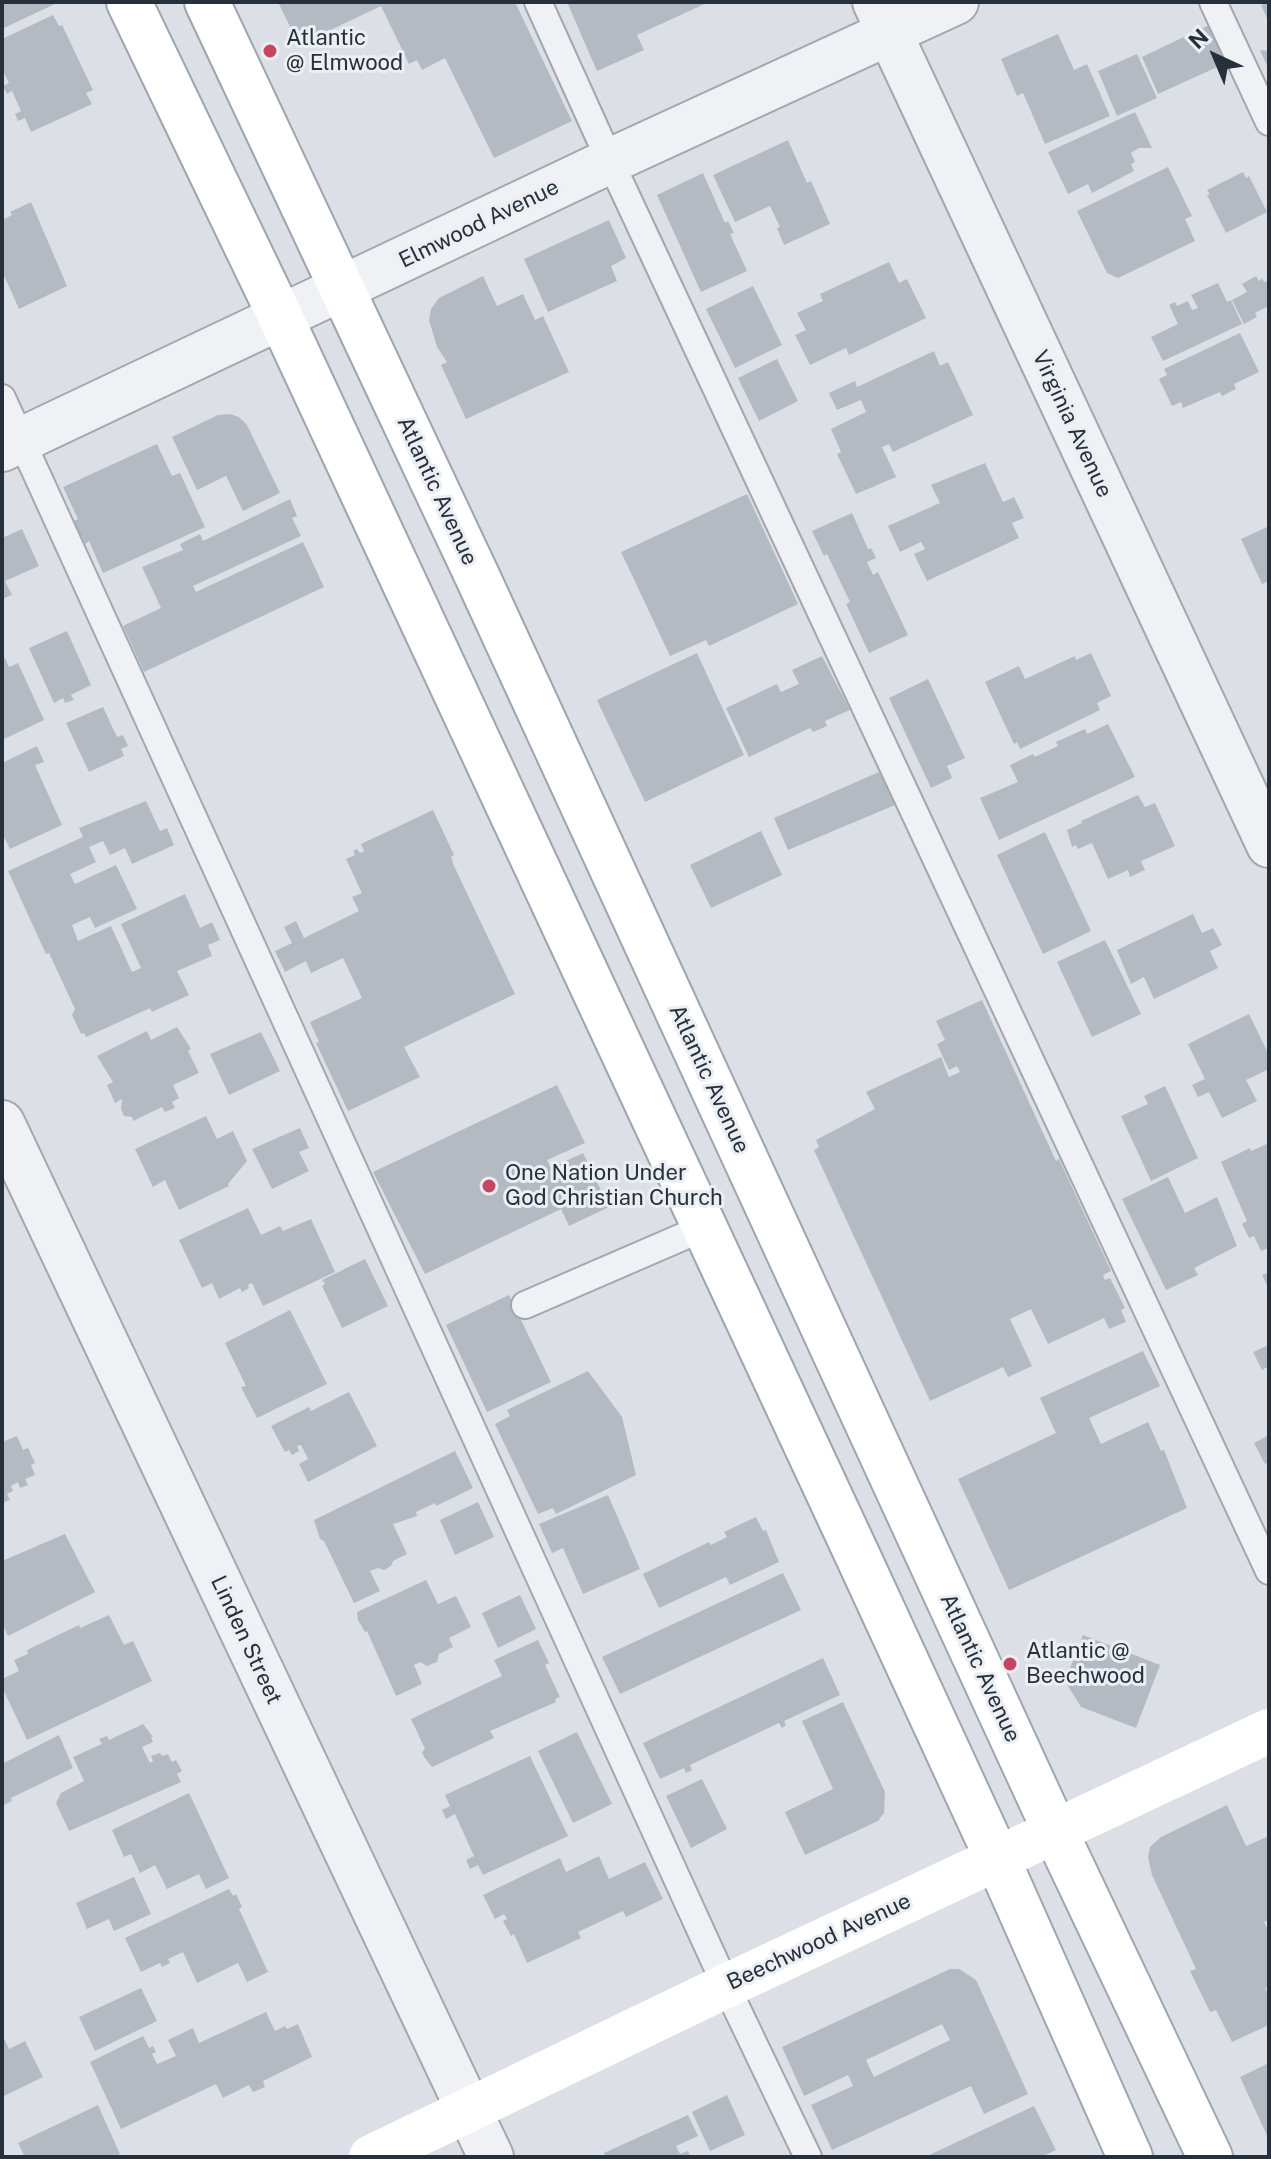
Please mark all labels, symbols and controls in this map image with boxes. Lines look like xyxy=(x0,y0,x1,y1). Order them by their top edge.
north arrow xyxy=(1175,16,1255,96)
text: N xyxy=(1183,23,1214,54)
place label: Atlantic @ Elmwood xyxy=(286,25,403,76)
marker: Atlantic @ Elmwood xyxy=(261,42,279,60)
street label: Elmwood Avenue xyxy=(395,174,563,274)
street label: Virginia Avenue xyxy=(1026,346,1118,502)
street label: Atlantic Avenue xyxy=(391,413,483,569)
street label: Atlantic Avenue xyxy=(663,1001,755,1157)
place label: One Nation Under God Christian Church xyxy=(505,1160,723,1212)
marker: One Nation Under God Christian Church xyxy=(480,1177,498,1195)
street label: Linden Street xyxy=(205,1571,287,1709)
street label: Atlantic Avenue xyxy=(934,1590,1026,1746)
place label: Atlantic @ Beechwood xyxy=(1026,1638,1145,1690)
marker: Atlantic @ Beechwood xyxy=(1001,1655,1019,1673)
street label: Beechwood Avenue xyxy=(723,1888,915,1996)

